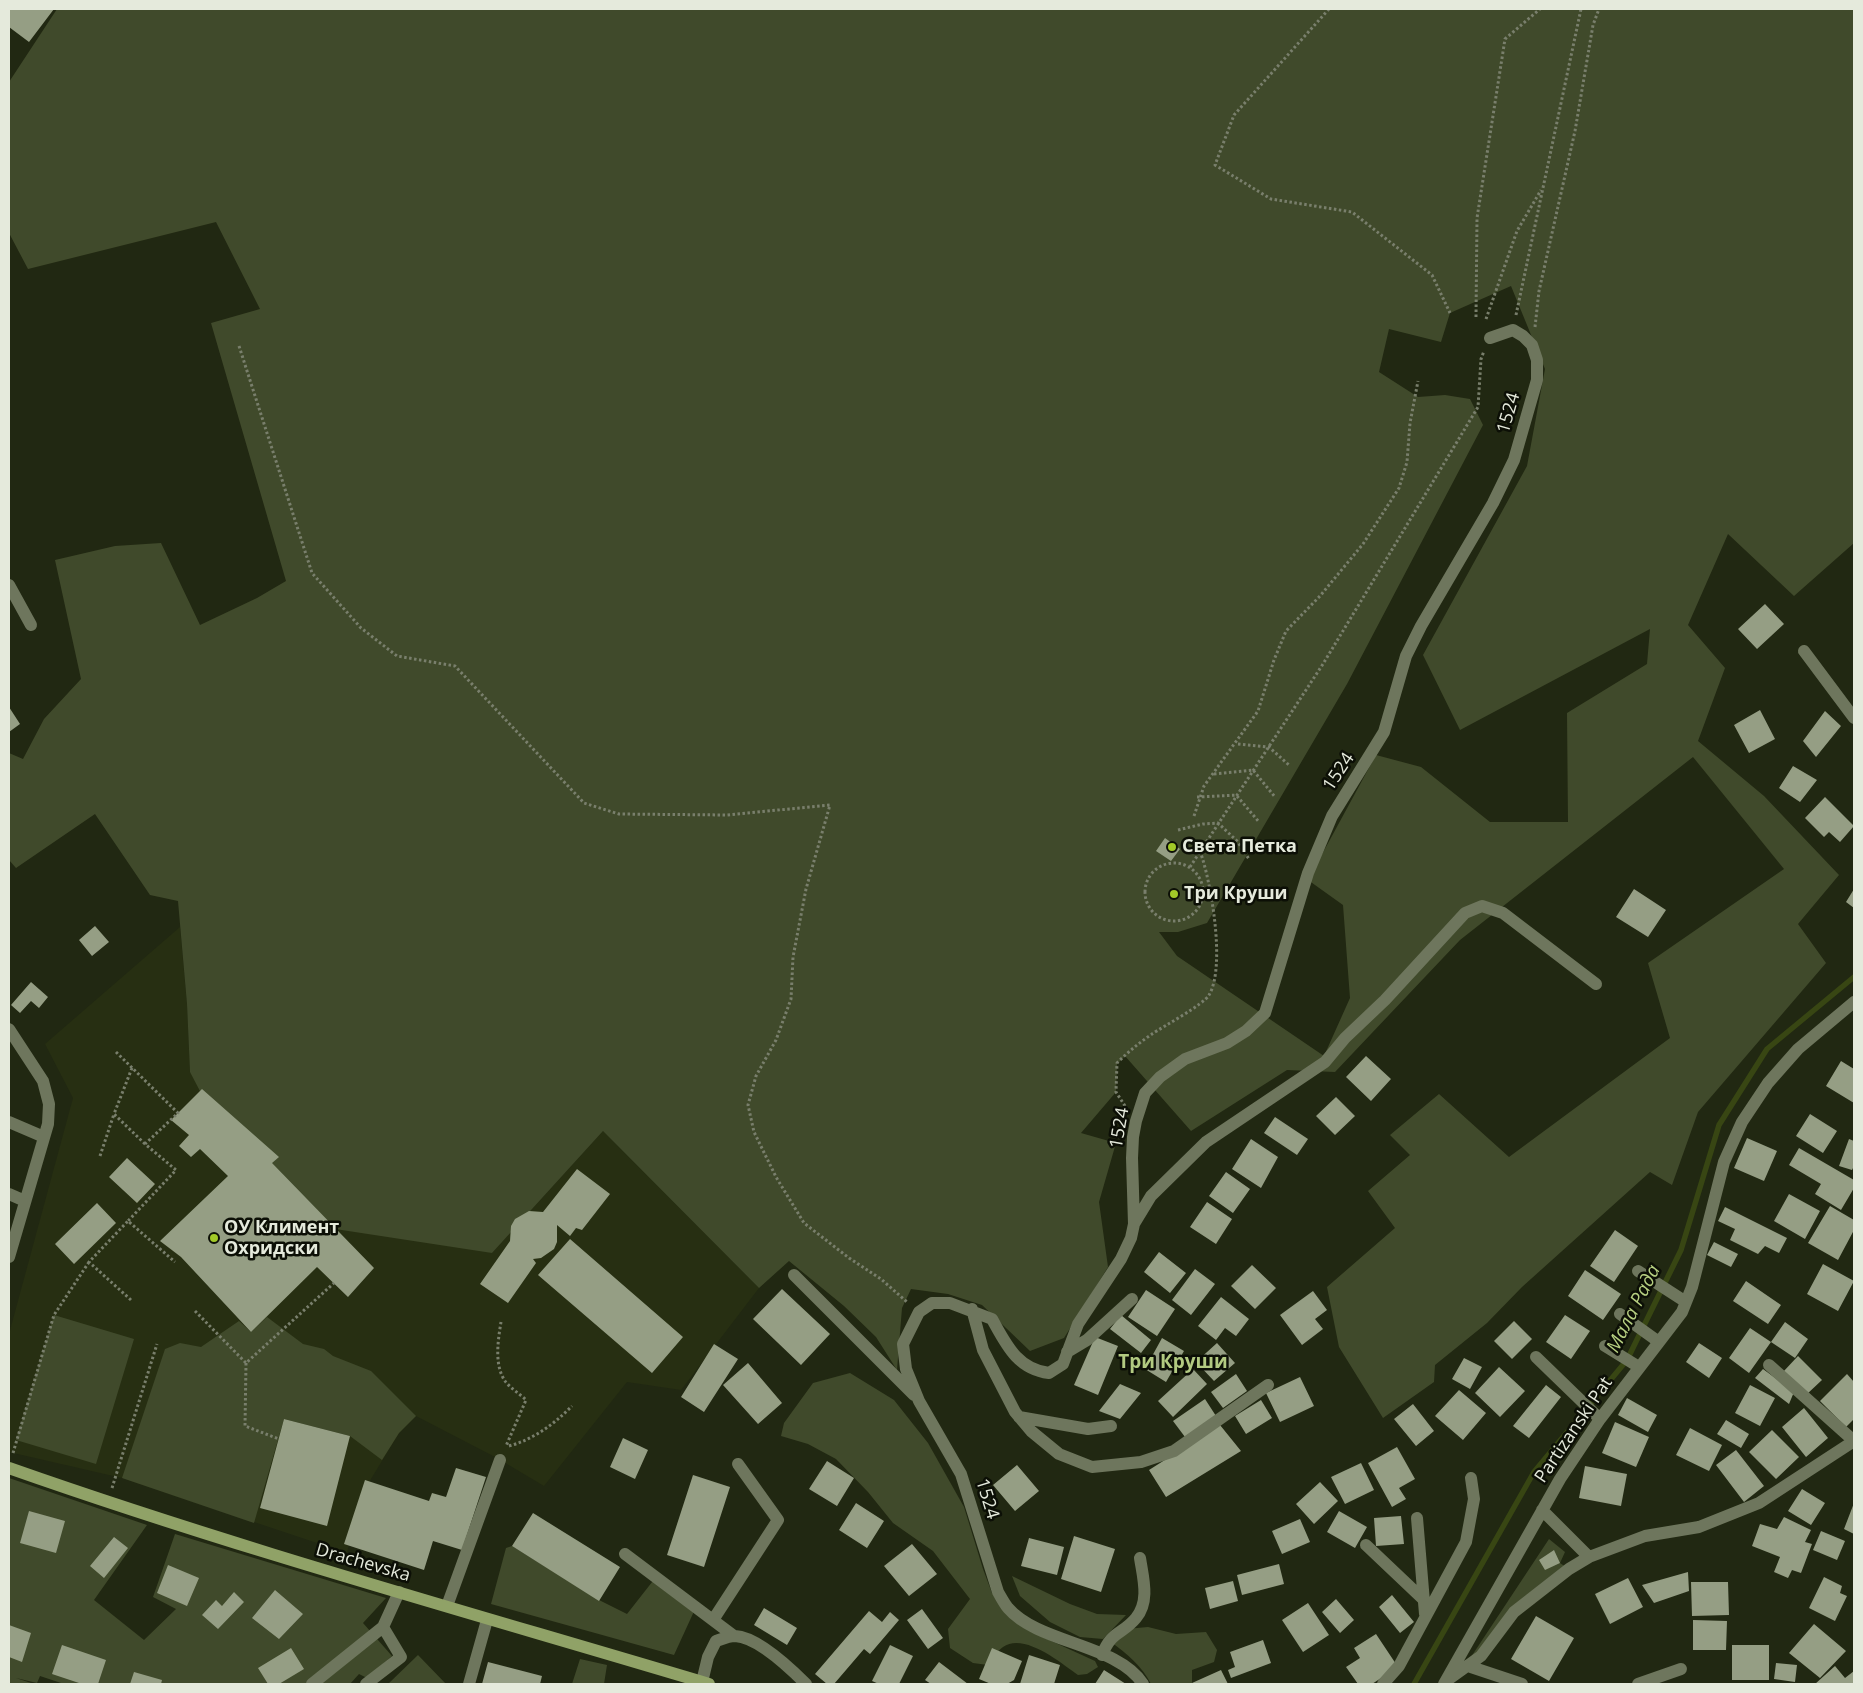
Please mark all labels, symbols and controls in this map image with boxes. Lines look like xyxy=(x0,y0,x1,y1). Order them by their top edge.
street label: 1524 xyxy=(1493,390,1525,436)
street label: 1524 xyxy=(1319,749,1359,795)
place label: Света Петка xyxy=(1182,836,1297,858)
marker: Света Петка xyxy=(1166,841,1178,853)
place label: Три Круши xyxy=(1184,883,1288,905)
marker: Три Круши xyxy=(1168,888,1180,900)
street label: 1524 xyxy=(1106,1106,1134,1150)
place label: ОУ Климент Охридски xyxy=(224,1217,339,1260)
marker: ОУ Климент Охридски xyxy=(208,1232,220,1244)
water label: Мала Рада xyxy=(1602,1261,1666,1357)
district label: Три Круши xyxy=(1118,1352,1228,1374)
street label: Partizanski Pat xyxy=(1531,1373,1617,1487)
street label: 1524 xyxy=(971,1476,1003,1522)
street label: Drachevska xyxy=(313,1539,413,1587)

